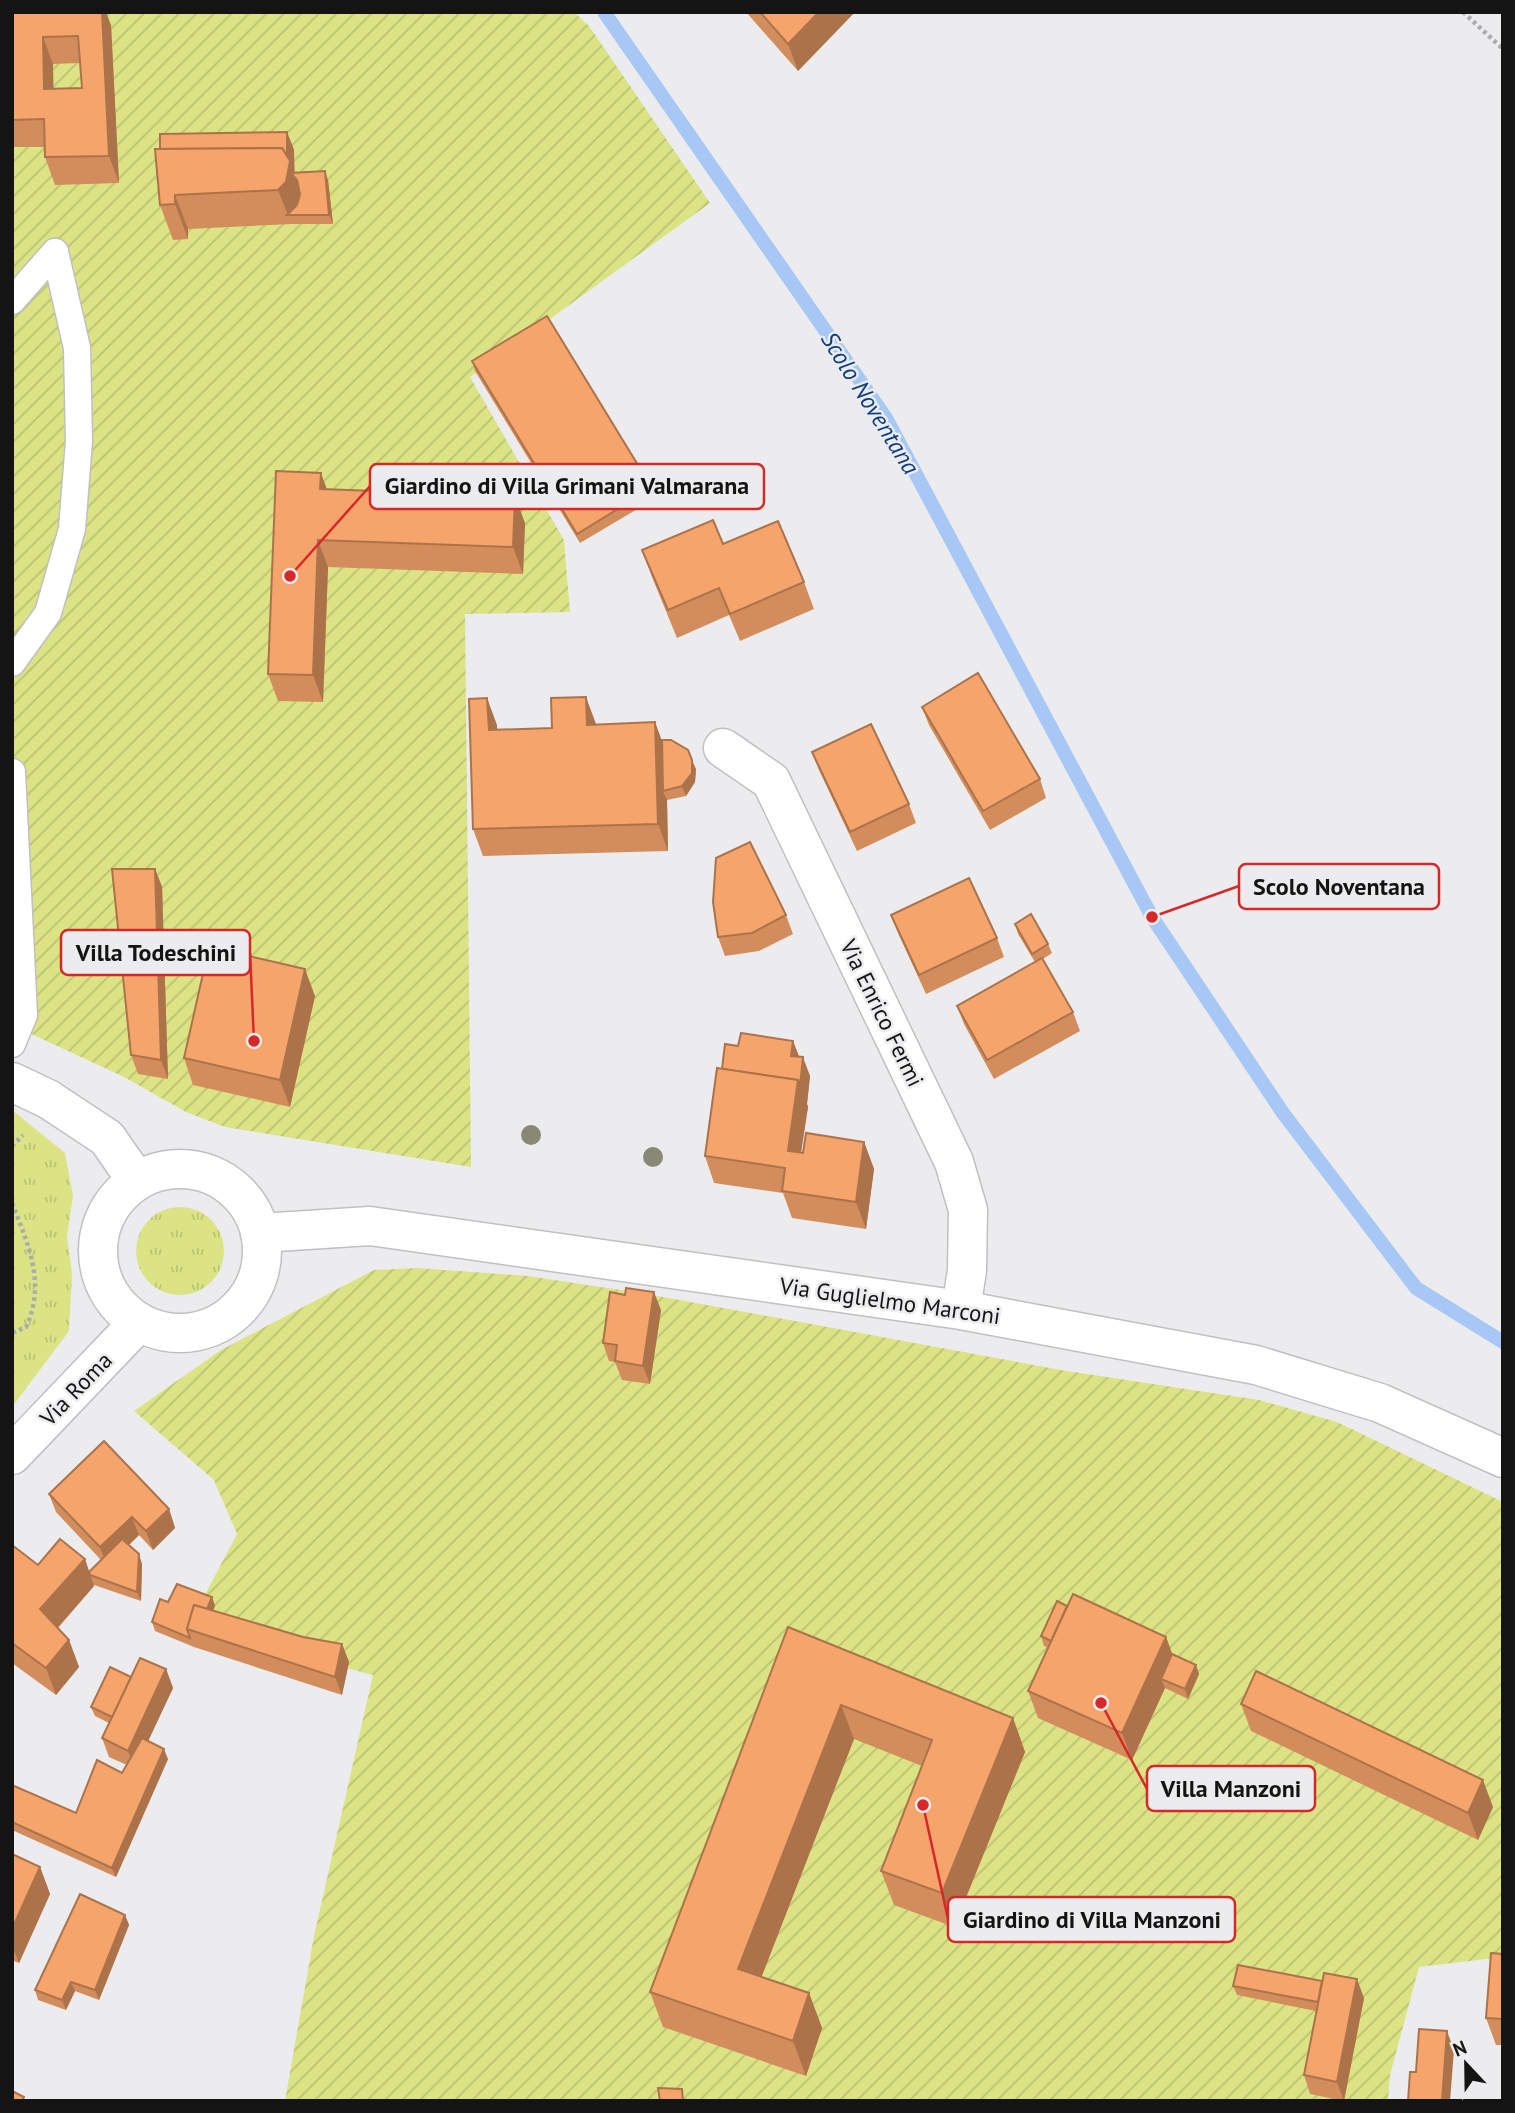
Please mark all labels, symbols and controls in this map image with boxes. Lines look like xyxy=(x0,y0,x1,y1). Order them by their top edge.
water label: Scolo Noventana xyxy=(814,326,927,480)
callout: Giardino di Villa Grimani Valmarana xyxy=(370,464,764,509)
text: Giardino di Villa Grimani Valmarana xyxy=(385,470,749,501)
callout: Scolo Noventana xyxy=(1239,864,1439,909)
text: Scolo Noventana xyxy=(1253,871,1425,902)
callout: Villa Todeschini xyxy=(61,930,250,975)
street label: Via Enrico Fermi xyxy=(834,934,931,1091)
text: Villa Todeschini xyxy=(75,937,236,968)
street label: Via Guglielmo Marconi xyxy=(777,1271,1002,1330)
street label: Via Roma xyxy=(33,1346,118,1432)
callout: Villa Manzoni xyxy=(1147,1766,1315,1811)
text: Villa Manzoni xyxy=(1160,1773,1301,1804)
callout: Giardino di Villa Manzoni xyxy=(948,1897,1235,1942)
text: Giardino di Villa Manzoni xyxy=(963,1904,1221,1935)
north arrow xyxy=(1431,2029,1501,2099)
text: N xyxy=(1449,2035,1470,2062)

